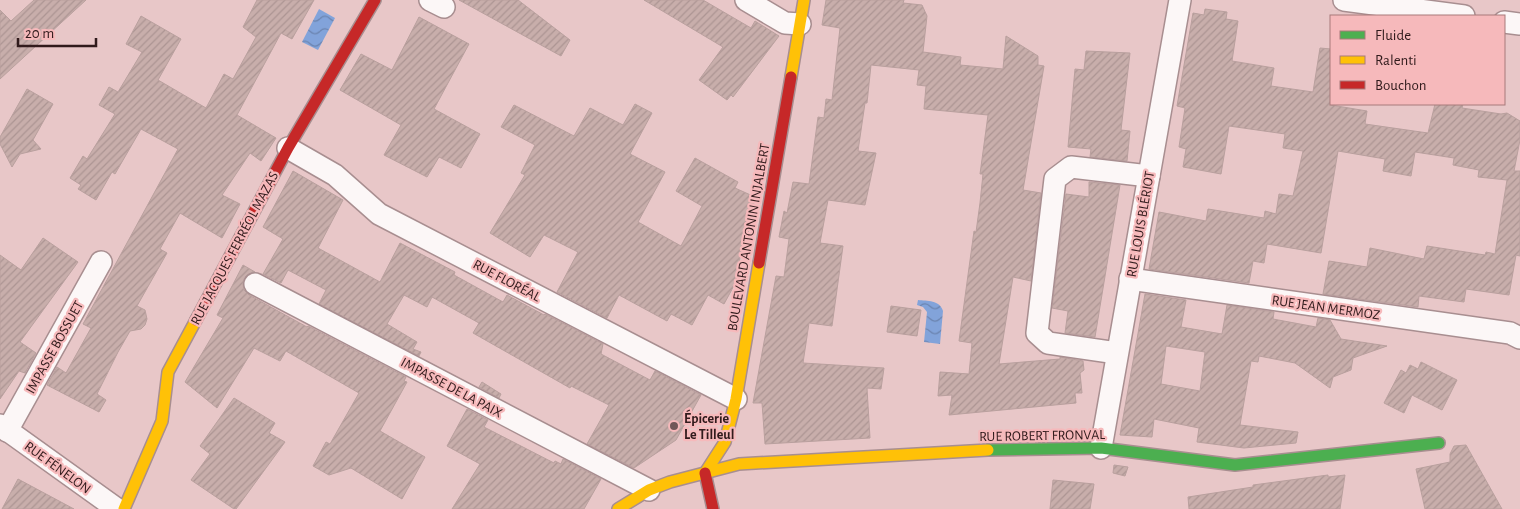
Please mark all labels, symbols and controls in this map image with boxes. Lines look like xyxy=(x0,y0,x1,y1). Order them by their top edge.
scale bar xyxy=(18,15,95,47)
legend xyxy=(1330,15,1505,105)
text: 20 m xyxy=(25,26,54,41)
text: Fluide xyxy=(1375,28,1411,43)
text: Ralenti xyxy=(1375,53,1417,68)
text: Bouchon xyxy=(1375,78,1426,93)
street label: BOULEVARD ANTONIN INJALBERT xyxy=(726,142,772,332)
street label: RUE JACQUES FERRÉOL MAZAS xyxy=(186,168,281,327)
street label: RUE LOUIS BLÉRIOT xyxy=(1122,169,1157,278)
street label: RUE FLORÉAL xyxy=(471,255,544,305)
street label: RUE JEAN MERMOZ xyxy=(1271,293,1381,323)
street label: IMPASSE BOSSUET xyxy=(24,299,86,396)
street label: IMPASSE DE LA PAIX xyxy=(398,355,505,421)
place label: Épicerie Le Tilleul xyxy=(684,409,734,442)
marker: Épicerie Le Tilleul xyxy=(668,420,680,432)
street label: RUE ROBERT FRONVAL xyxy=(979,428,1105,444)
street label: RUE FÉNELON xyxy=(22,437,95,496)

